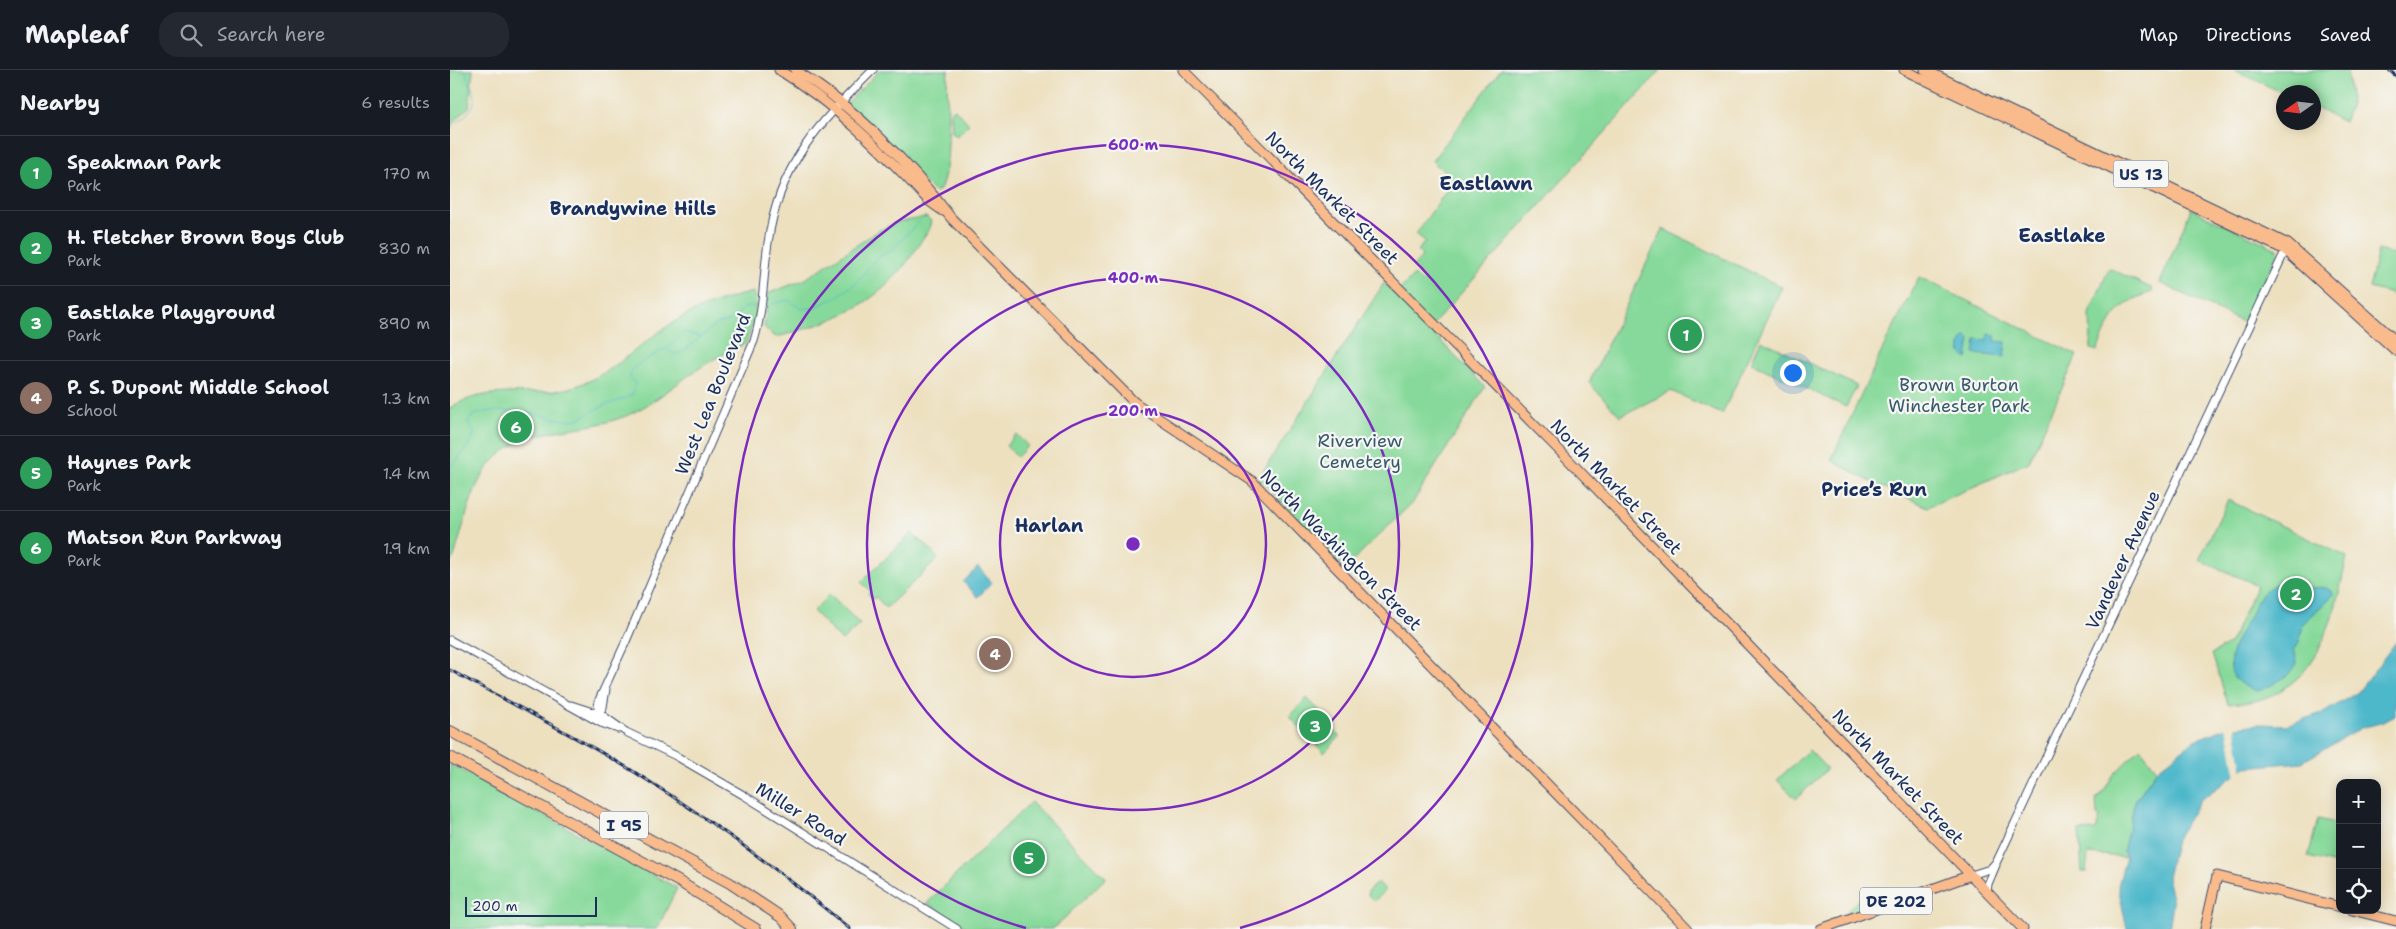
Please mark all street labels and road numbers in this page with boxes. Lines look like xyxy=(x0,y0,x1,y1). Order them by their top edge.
street label: North Market Street xyxy=(1260,126,1404,270)
road number: US 13 xyxy=(2114,160,2168,188)
street label: West Lea Boulevard xyxy=(670,310,756,478)
street label: North Market Street xyxy=(1545,414,1687,560)
street label: North Washington Street xyxy=(1255,464,1427,636)
street label: Vandever Avenue xyxy=(2080,486,2166,634)
street label: North Market Street xyxy=(1827,704,1969,850)
street label: Miller Road xyxy=(751,777,851,851)
road number: I 95 xyxy=(600,812,648,838)
road number: DE 202 xyxy=(1860,888,1932,914)

